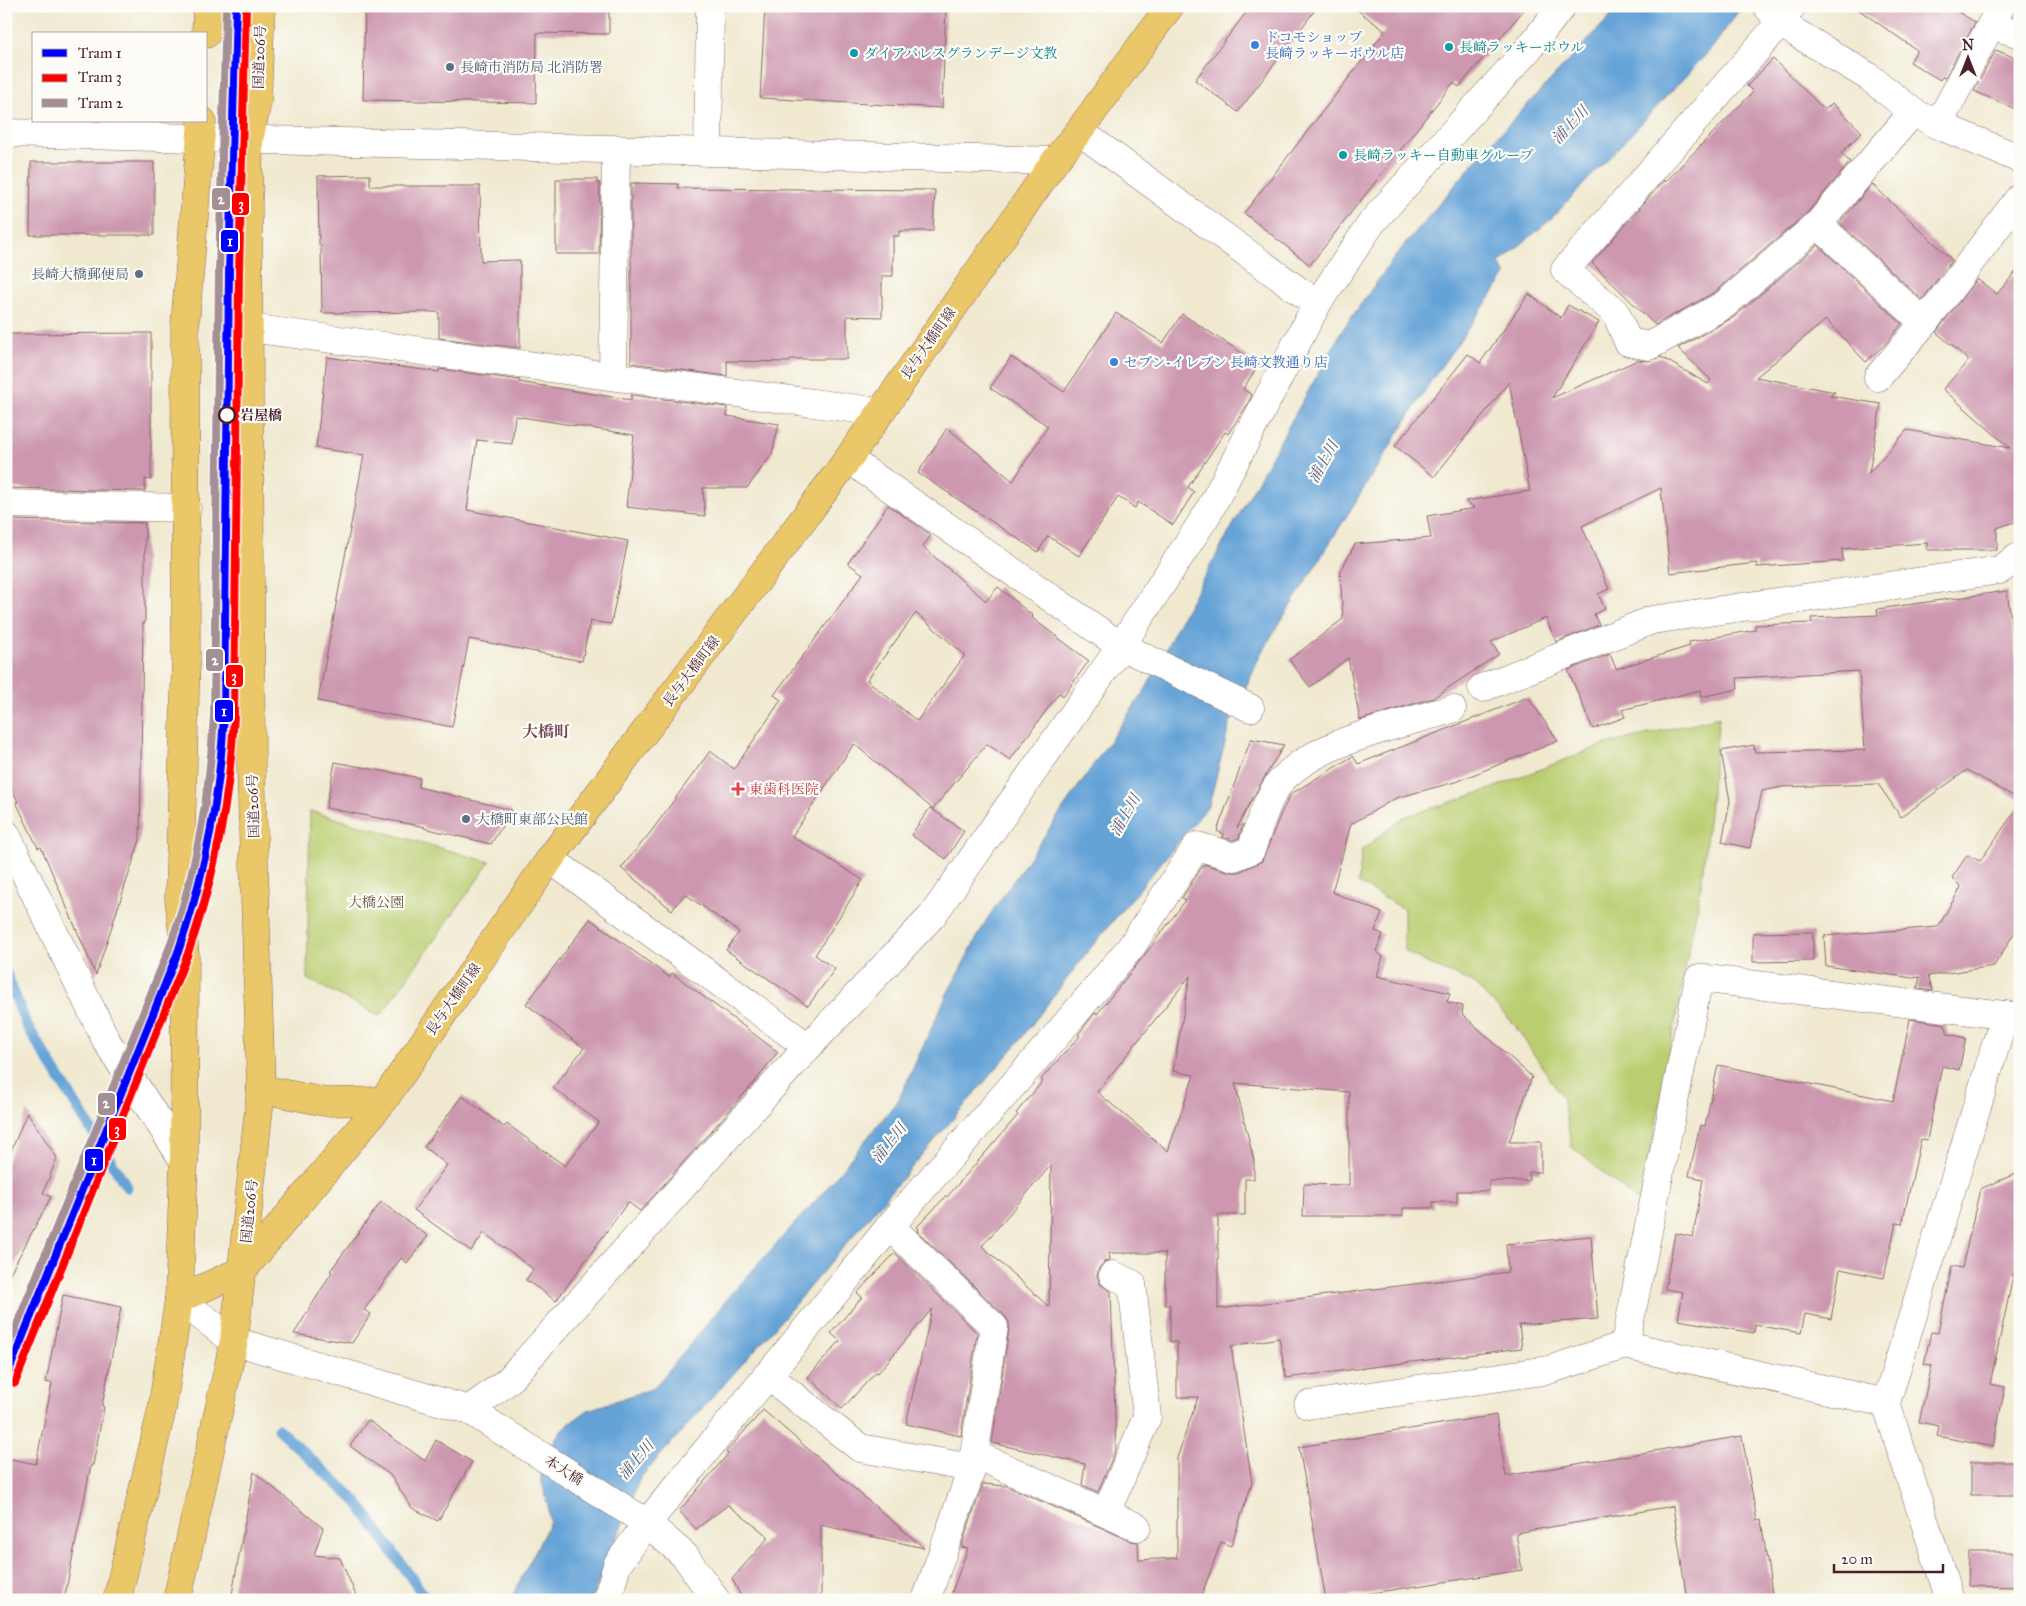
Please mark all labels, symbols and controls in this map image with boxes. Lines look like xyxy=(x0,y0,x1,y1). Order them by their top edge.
street label: 国道206号 xyxy=(250,25,269,89)
place label: ドコモショップ 長崎ラッキーボウル店 xyxy=(1265,29,1404,62)
legend xyxy=(32,32,208,122)
north arrow xyxy=(1944,32,1994,82)
text: N xyxy=(1962,37,1974,54)
marker: ドコモショップ 長崎ラッキーボウル店 xyxy=(1249,39,1261,51)
place label: 長崎ラッキーボウル xyxy=(1459,39,1584,56)
marker: 長崎ラッキーボウル xyxy=(1443,41,1455,53)
text: Tram 1 xyxy=(78,44,122,62)
place label: ダイアパレスグランデージ文教 xyxy=(864,45,1057,62)
marker: ダイアパレスグランデージ文教 xyxy=(848,47,860,59)
place label: 長崎市消防局 北消防署 xyxy=(460,59,603,76)
marker: 長崎市消防局 北消防署 xyxy=(444,61,456,73)
text: Tram 3 xyxy=(78,68,122,86)
text: Tram 2 xyxy=(78,94,124,112)
water label: 浦上川 xyxy=(1548,101,1593,148)
place label: 長崎ラッキー自動車グループ xyxy=(1353,147,1534,164)
marker: 長崎ラッキー自動車グループ xyxy=(1337,149,1349,161)
line badge: 2 xyxy=(211,187,231,211)
text: 2 xyxy=(218,191,226,208)
line badge: 3 xyxy=(231,192,250,216)
text: 3 xyxy=(238,196,244,214)
line badge: 1 xyxy=(220,229,239,253)
text: 1 xyxy=(227,233,233,250)
place label: 長崎大橋郵便局 xyxy=(31,266,129,283)
marker: 長崎大橋郵便局 xyxy=(133,268,145,280)
street label: 長与大橋町線 xyxy=(897,304,959,383)
place label: セブン-イレブン 長崎文教通り店 xyxy=(1124,354,1328,371)
marker: セブン-イレブン 長崎文教通り店 xyxy=(1108,356,1120,368)
marker: 岩屋橋 xyxy=(218,406,236,424)
place label: 岩屋橋 xyxy=(240,407,282,424)
water label: 浦上川 xyxy=(1304,436,1343,486)
street label: 長与大橋町線 xyxy=(659,633,723,710)
line badge: 2 xyxy=(205,648,224,672)
text: 2 xyxy=(212,652,220,669)
line badge: 3 xyxy=(225,664,244,688)
text: 3 xyxy=(231,668,237,686)
line badge: 1 xyxy=(214,699,234,723)
text: 1 xyxy=(221,703,227,720)
district label: 大橋町 xyxy=(522,722,570,741)
street label: 国道206号 xyxy=(244,774,263,838)
place label: 東歯科医院 xyxy=(749,781,819,798)
marker: 東歯科医院 xyxy=(731,782,745,796)
water label: 浦上川 xyxy=(1106,789,1145,839)
place label: 大橋町東部公民館 xyxy=(476,811,588,828)
marker: 大橋町東部公民館 xyxy=(460,813,472,825)
park label: 大橋公園 xyxy=(348,894,404,911)
street label: 長与大橋町線 xyxy=(422,960,484,1039)
line badge: 2 xyxy=(97,1092,116,1116)
text: 2 xyxy=(103,1095,111,1112)
line badge: 3 xyxy=(108,1117,127,1141)
water label: 浦上川 xyxy=(868,1118,911,1166)
text: 3 xyxy=(114,1121,120,1139)
line badge: 1 xyxy=(84,1148,104,1172)
text: 1 xyxy=(91,1152,97,1169)
street label: 国道206号 xyxy=(238,1178,261,1244)
water label: 浦上川 xyxy=(615,1435,659,1483)
street label: 本大橋 xyxy=(541,1452,586,1489)
scale bar xyxy=(1834,1541,1942,1573)
text: 20 m xyxy=(1841,1550,1873,1568)

